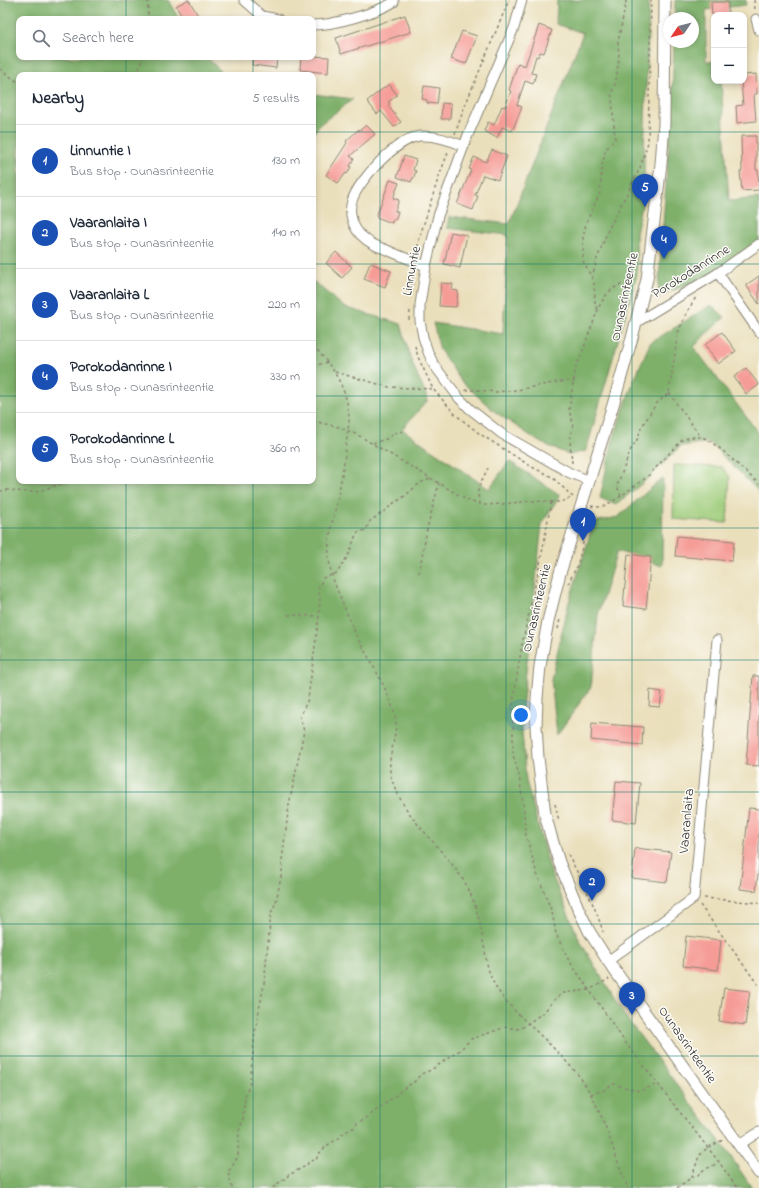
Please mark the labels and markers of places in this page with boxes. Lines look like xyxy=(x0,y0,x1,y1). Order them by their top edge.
pin: 5 xyxy=(632,174,658,207)
pin: 4 xyxy=(651,226,677,259)
pin: 1 xyxy=(570,508,596,541)
pin: 2 xyxy=(579,868,605,901)
pin: 3 xyxy=(619,982,645,1015)

